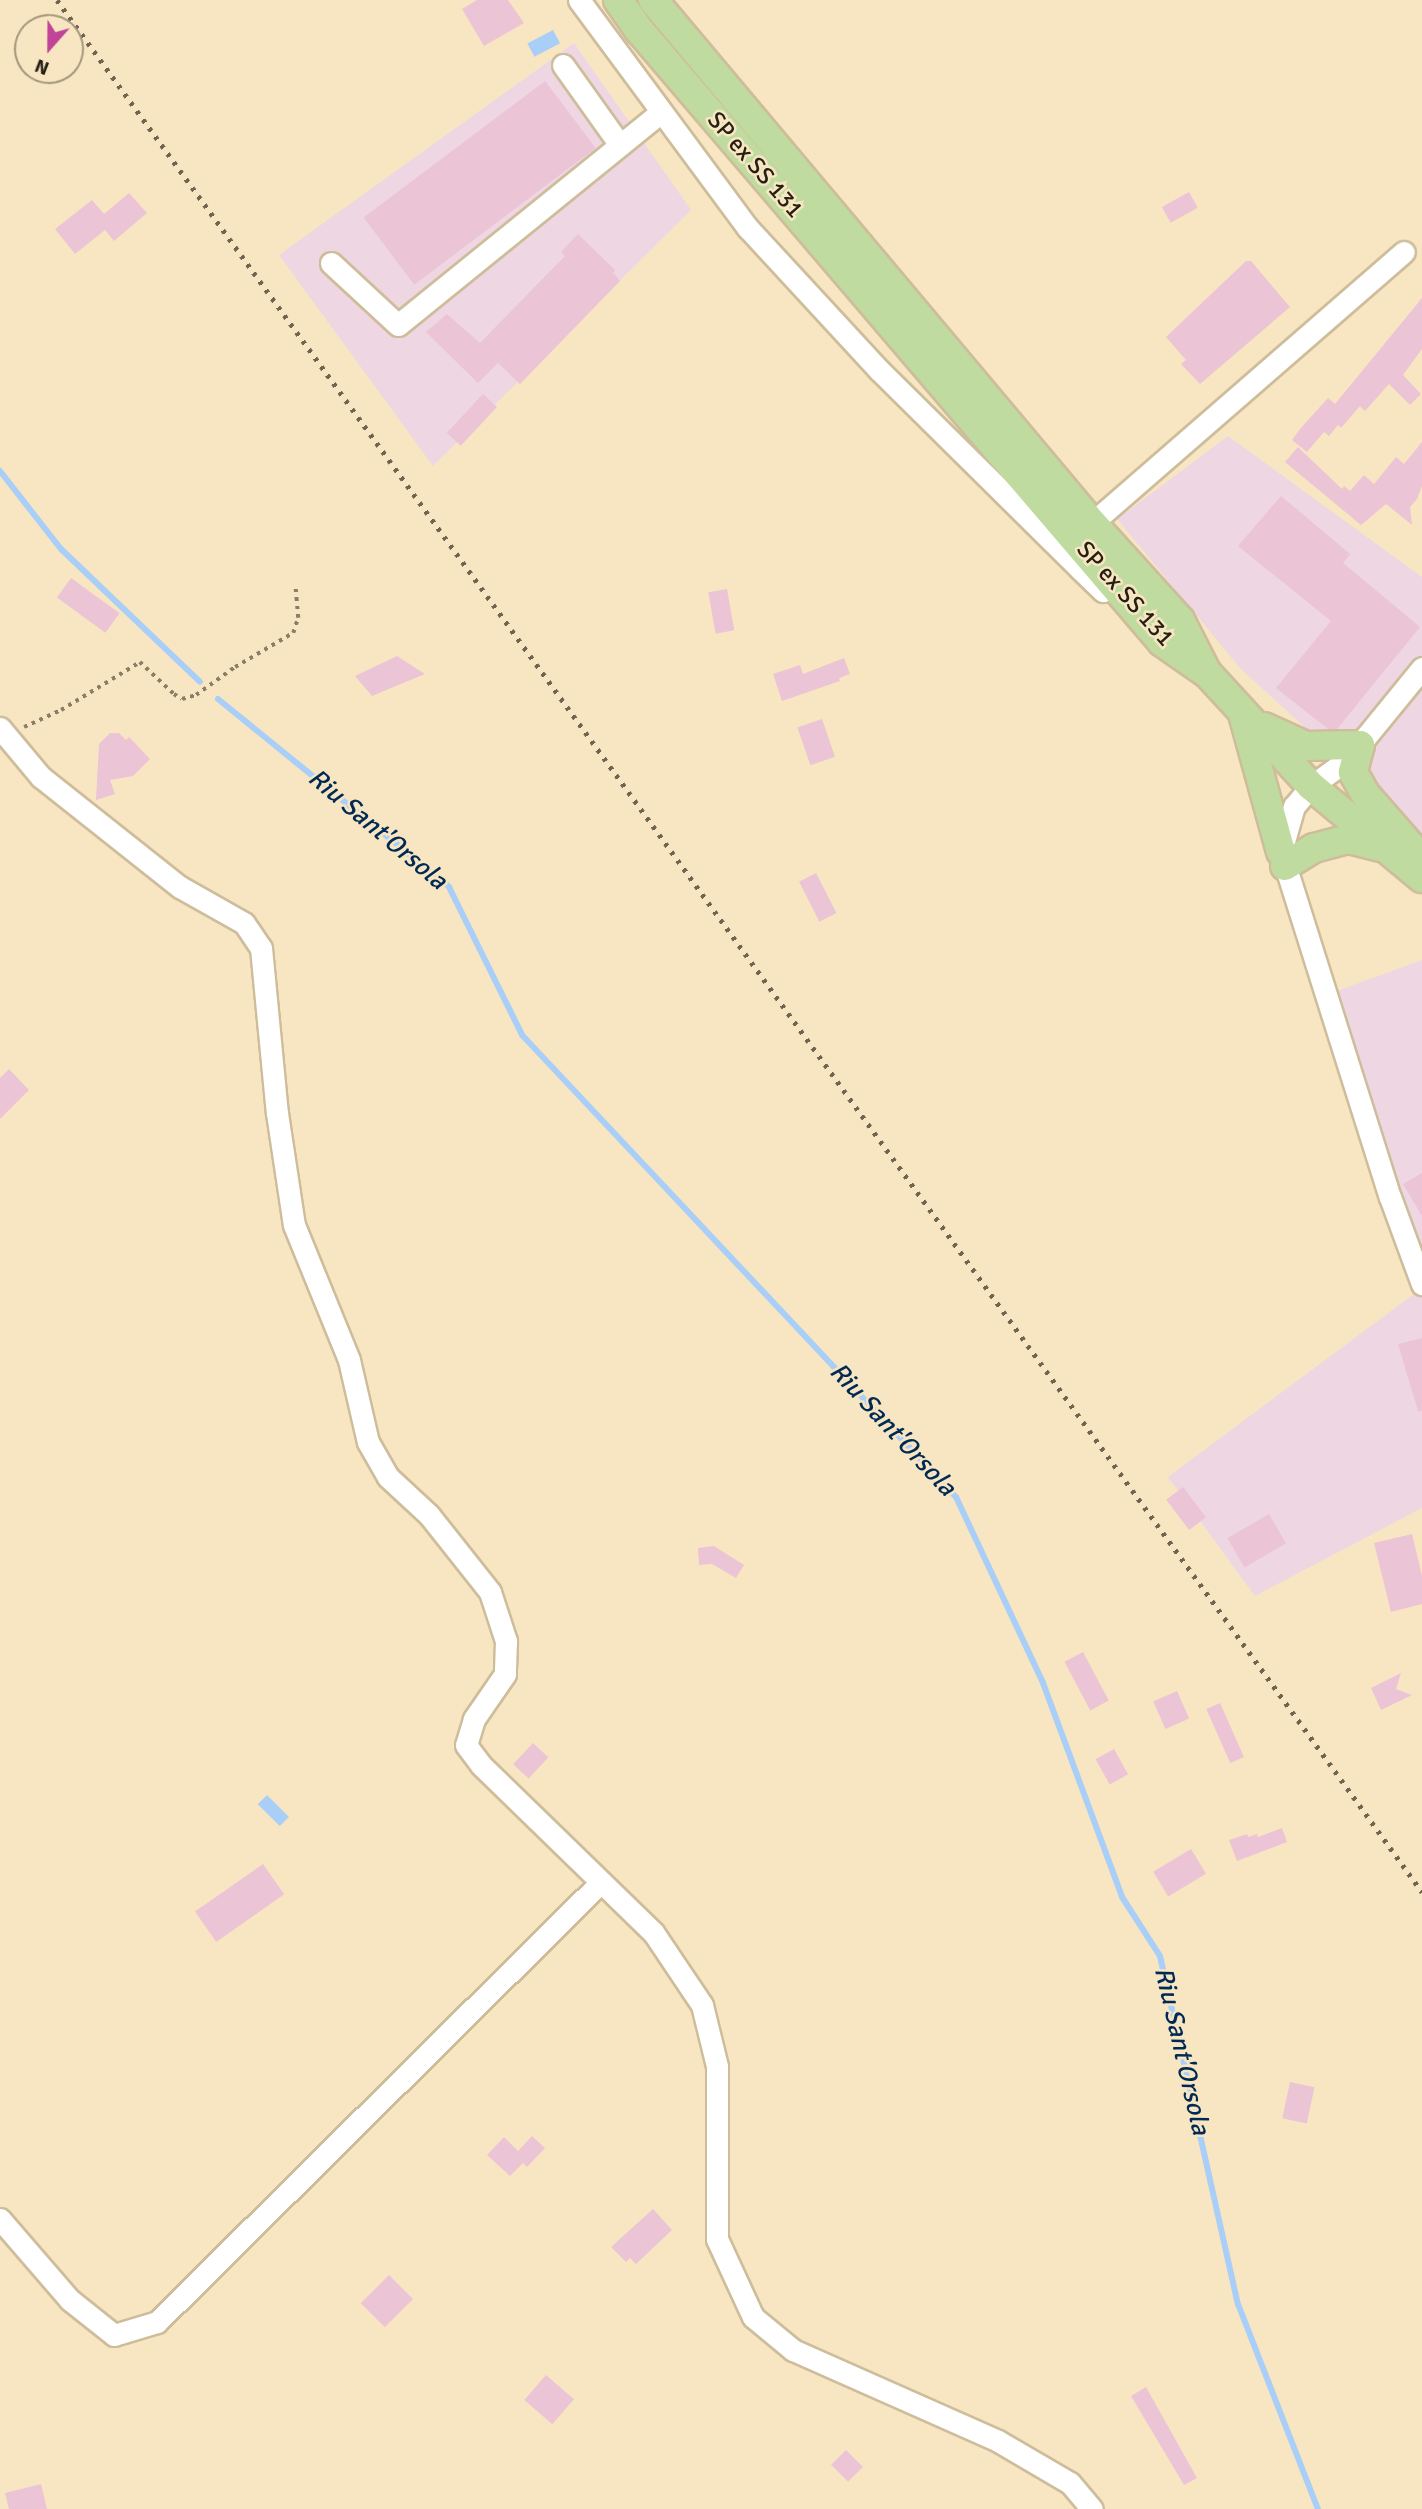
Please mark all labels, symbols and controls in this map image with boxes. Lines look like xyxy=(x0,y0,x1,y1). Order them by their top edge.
north arrow xyxy=(14,14,84,84)
text: N xyxy=(32,53,53,80)
street label: SP ex SS 131 xyxy=(701,106,809,224)
street label: SP ex SS 131 xyxy=(1070,536,1180,652)
water label: Riu Sant'Orsola xyxy=(301,763,453,897)
water label: Riu Sant'Orsola xyxy=(822,1357,962,1503)
water label: Riu Sant'Orsola xyxy=(1147,1964,1215,2138)

